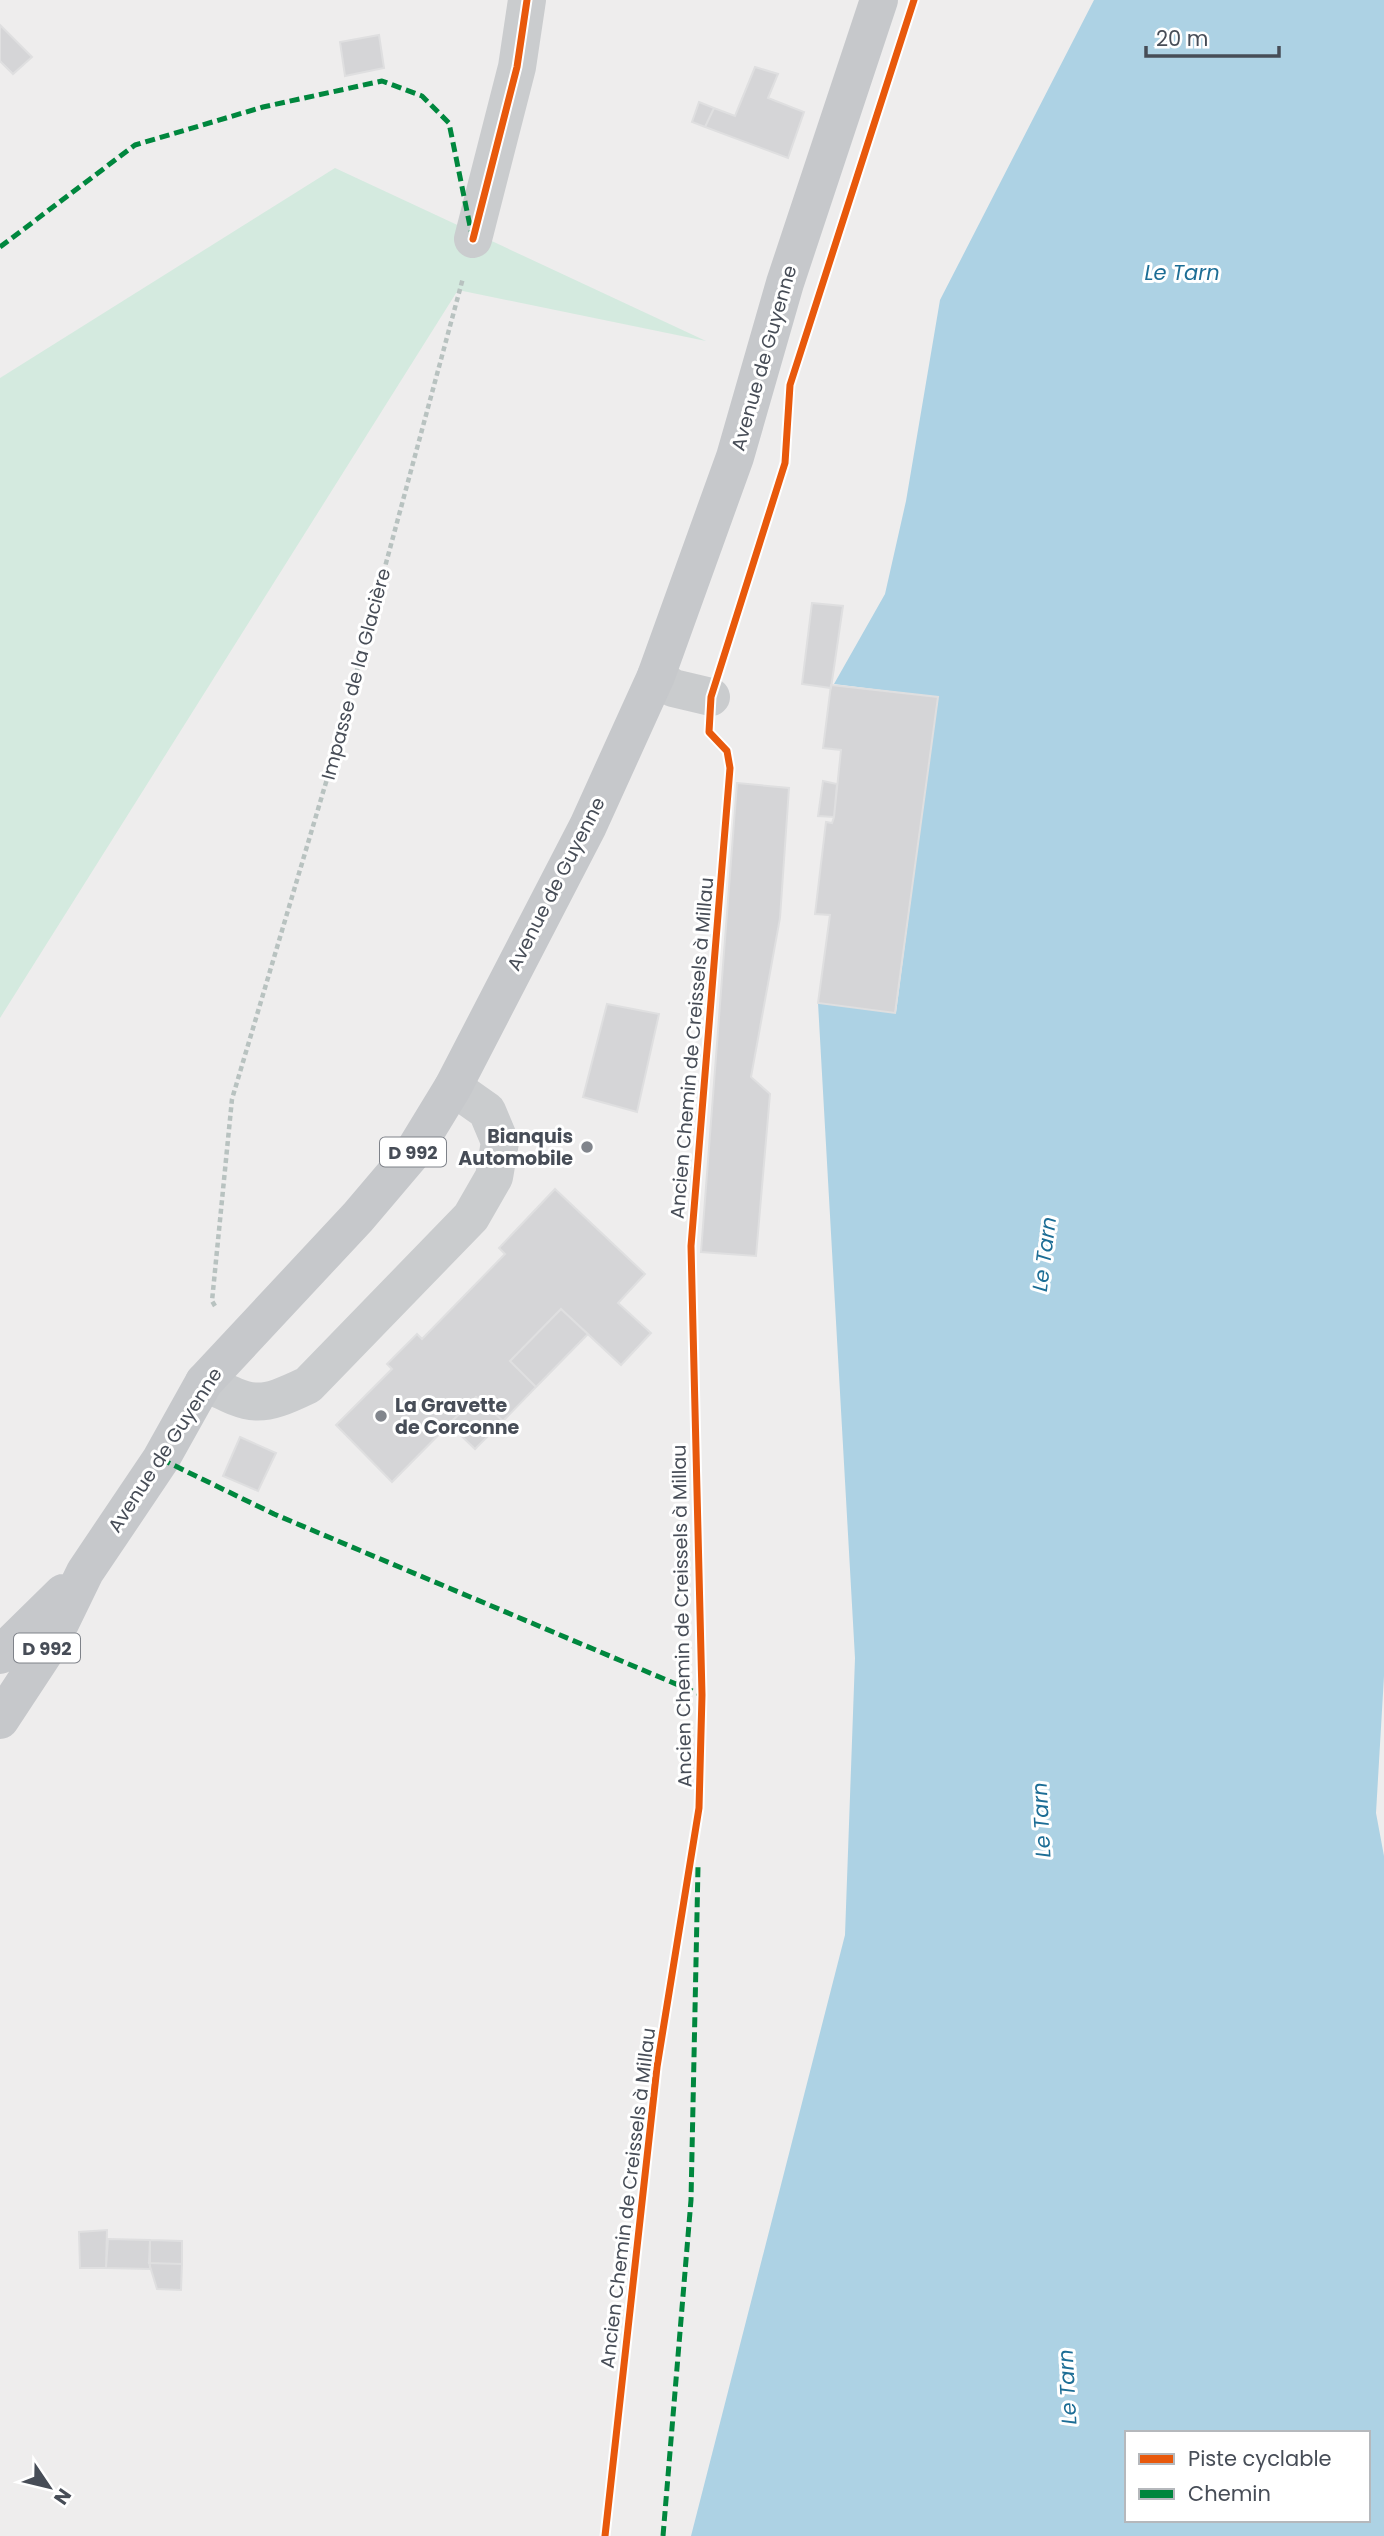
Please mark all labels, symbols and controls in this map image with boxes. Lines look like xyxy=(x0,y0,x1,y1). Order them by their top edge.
scale bar xyxy=(1146,14,1279,58)
text: 20 m xyxy=(1156,24,1209,53)
water label: Le Tarn xyxy=(1144,258,1220,287)
street label: Avenue de Guyenne xyxy=(725,262,803,454)
street label: Impasse de la Glacière xyxy=(315,565,397,783)
street label: Avenue de Guyenne xyxy=(500,792,612,976)
street label: Ancien Chemin de Creissels à Millau xyxy=(664,876,720,1220)
place label: Bianquis Automobile xyxy=(458,1123,573,1172)
road number: D 992 xyxy=(380,1138,446,1167)
marker: Bianquis Automobile xyxy=(579,1139,595,1155)
water label: Le Tarn xyxy=(1025,1215,1063,1293)
street label: Avenue de Guyenne xyxy=(101,1362,229,1538)
place label: La Gravette de Corconne xyxy=(395,1392,520,1441)
marker: La Gravette de Corconne xyxy=(373,1408,389,1424)
street label: Ancien Chemin de Creissels à Millau xyxy=(666,1444,698,1788)
road number: D 992 xyxy=(14,1633,80,1662)
water label: Le Tarn xyxy=(1025,1782,1057,1858)
street label: Ancien Chemin de Creissels à Millau xyxy=(594,2026,662,2370)
water label: Le Tarn xyxy=(1051,2349,1083,2425)
legend xyxy=(1125,2431,1370,2522)
text: Piste cyclable xyxy=(1188,2444,1332,2473)
north arrow xyxy=(14,2452,84,2522)
text: Chemin xyxy=(1188,2479,1271,2508)
text: N xyxy=(47,2483,78,2510)

